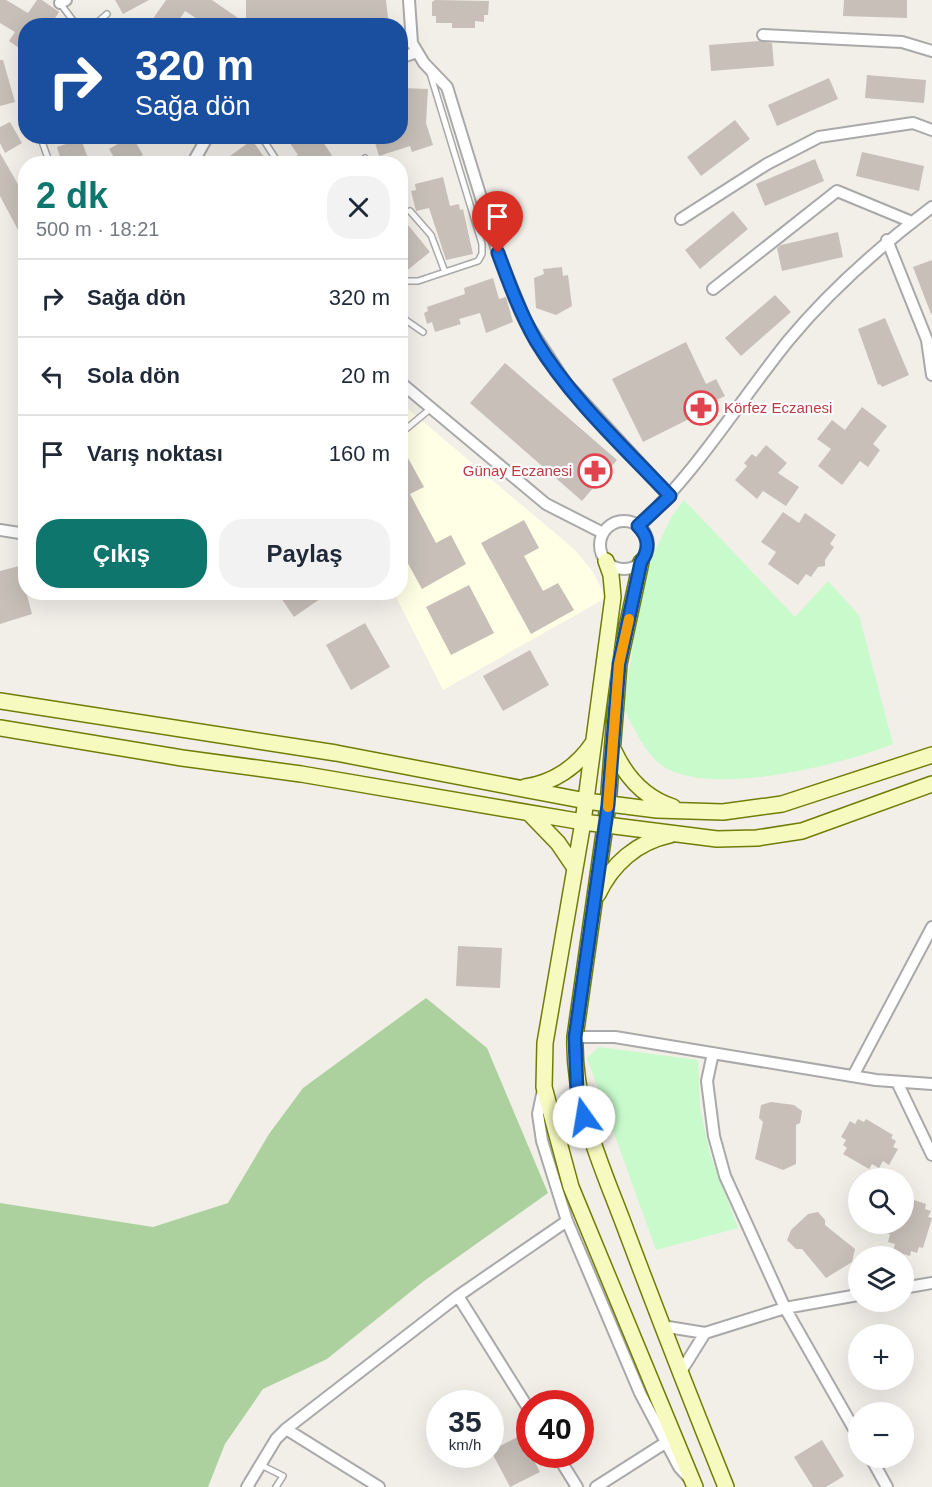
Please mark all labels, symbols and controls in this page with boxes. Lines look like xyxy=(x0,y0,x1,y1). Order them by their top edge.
icon: right xyxy=(36,42,114,120)
text: 320 m xyxy=(135,42,254,89)
text: Sağa dön xyxy=(135,91,251,121)
text: 2 dk xyxy=(36,175,108,216)
button: close xyxy=(327,176,390,239)
pin xyxy=(472,191,523,253)
icon: arrive xyxy=(481,200,514,233)
text: 500 m · 18:21 xyxy=(36,218,159,240)
icon: right xyxy=(36,282,69,315)
text: Sağa dön xyxy=(87,285,186,310)
text: 320 m xyxy=(329,285,390,310)
icon: left xyxy=(36,360,69,393)
text: Sola dön xyxy=(87,363,180,388)
text: 20 m xyxy=(341,363,390,388)
pharmacy icon: Körfez Eczanesi xyxy=(683,390,719,426)
place label: Körfez Eczanesi xyxy=(724,399,832,416)
icon: arrive xyxy=(36,438,69,471)
text: Varış noktası xyxy=(87,441,223,466)
text: 160 m xyxy=(329,441,390,466)
pharmacy icon: Günay Eczanesi xyxy=(577,453,613,489)
place label: Günay Eczanesi xyxy=(463,462,572,479)
button: Çıkış xyxy=(36,519,207,588)
button: Paylaş xyxy=(219,519,390,588)
position arrow xyxy=(552,1085,616,1149)
map controls xyxy=(848,1168,914,1468)
button: search xyxy=(848,1168,914,1234)
button: layers xyxy=(848,1246,914,1312)
button: + xyxy=(848,1324,914,1390)
speed limit sign: 40 xyxy=(516,1390,594,1468)
button: − xyxy=(848,1402,914,1468)
text: 35 xyxy=(448,1405,482,1438)
text: km/h xyxy=(449,1436,481,1453)

